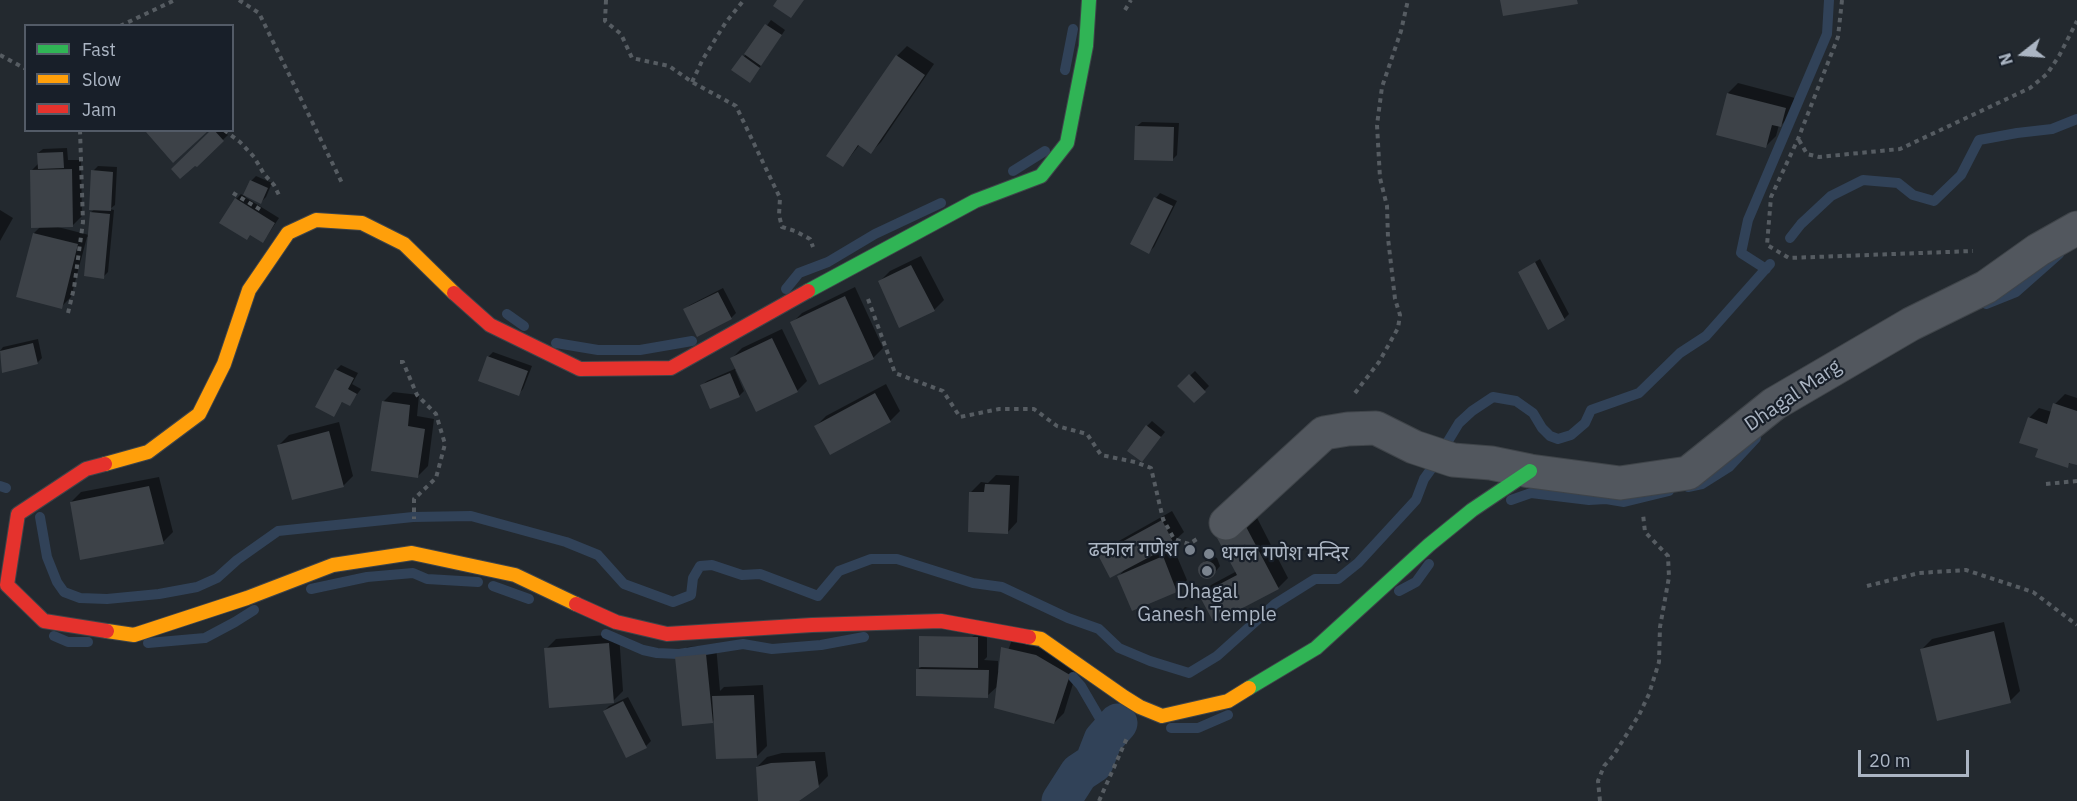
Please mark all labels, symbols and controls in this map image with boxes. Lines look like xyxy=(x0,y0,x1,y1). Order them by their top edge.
legend xyxy=(24,24,234,132)
north arrow xyxy=(1993,24,2053,84)
text: Fast xyxy=(82,38,116,61)
text: N xyxy=(1995,51,2017,68)
text: Slow xyxy=(82,68,121,91)
text: Jam xyxy=(82,98,117,121)
street label: Dhagal Marg xyxy=(1740,355,1846,437)
place label: ढकाल गणेश xyxy=(1089,538,1178,562)
place label: धगल गणेश मन्दिर xyxy=(1221,542,1349,566)
marker: ढकाल गणेश xyxy=(1183,543,1197,557)
marker: धगल गणेश मन्दिर xyxy=(1202,547,1216,561)
marker: Dhagal Ganesh Temple xyxy=(1200,564,1214,578)
place label: Dhagal Ganesh Temple xyxy=(1137,580,1277,627)
scale bar xyxy=(1861,738,1972,776)
text: 20 m xyxy=(1869,749,1911,772)

